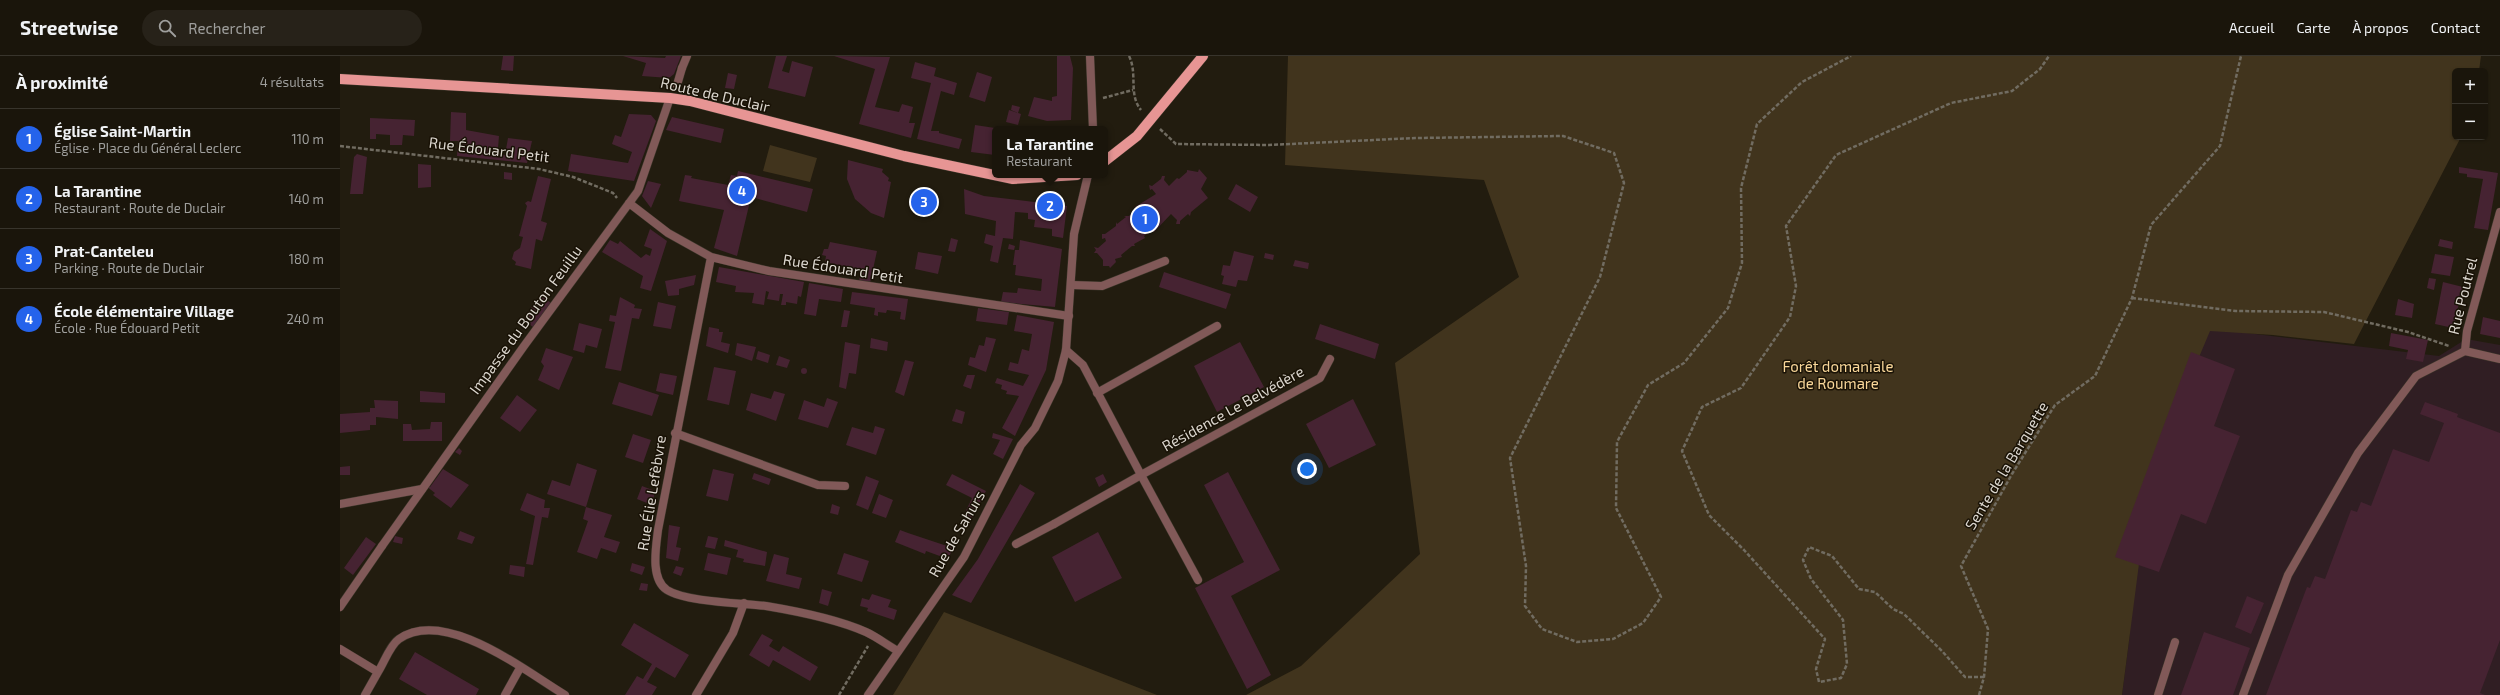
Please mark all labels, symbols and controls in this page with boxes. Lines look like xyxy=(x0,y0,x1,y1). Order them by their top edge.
search box xyxy=(142,10,422,46)
text: Streetwise xyxy=(20,16,118,39)
icon: search xyxy=(156,17,178,39)
text: Rechercher xyxy=(188,19,266,37)
text: Accueil xyxy=(2229,19,2274,36)
text: Carte xyxy=(2296,19,2331,36)
text: À propos xyxy=(2353,19,2409,36)
text: Contact xyxy=(2431,19,2480,36)
map controls xyxy=(2452,68,2488,140)
button: + xyxy=(2452,68,2488,104)
text: À proximité xyxy=(16,72,108,92)
street label: Route de Duclair xyxy=(659,73,772,115)
text: 4 résultats xyxy=(260,74,324,90)
button: − xyxy=(2452,104,2488,140)
text: Église Saint-Martin xyxy=(54,122,191,140)
popup xyxy=(992,126,1108,178)
text: 1 xyxy=(26,131,32,147)
text: 110 m xyxy=(292,131,324,147)
street label: Rue Édouard Petit xyxy=(428,133,551,165)
text: La Tarantine xyxy=(1006,135,1094,153)
text: Église · Place du Général Leclerc xyxy=(54,140,241,156)
text: Restaurant xyxy=(1006,153,1072,169)
pin: 4 xyxy=(729,176,755,206)
text: La Tarantine xyxy=(54,182,141,200)
pin: 3 xyxy=(911,187,937,217)
text: 2 xyxy=(25,191,33,207)
text: 140 m xyxy=(289,191,324,207)
pin: 2 xyxy=(1037,191,1063,221)
text: Restaurant · Route de Duclair xyxy=(54,200,226,216)
pin: 1 xyxy=(1132,204,1158,234)
text: Prat-Canteleu xyxy=(54,242,154,260)
street label: Impasse du Bouton Feuillu xyxy=(465,242,585,397)
street label: Rue Édouard Petit xyxy=(782,250,905,286)
text: 3 xyxy=(25,251,33,267)
text: 180 m xyxy=(289,251,324,267)
street label: Rue Poutrel xyxy=(2444,255,2480,336)
text: Parking · Route de Duclair xyxy=(54,260,204,276)
text: École élémentaire Village xyxy=(54,302,234,320)
text: 4 xyxy=(25,311,33,327)
text: 240 m xyxy=(287,311,324,327)
text: École · Rue Édouard Petit xyxy=(54,320,200,336)
park label: Forêt domaniale de Roumare xyxy=(1783,357,1893,392)
street label: Résidence Le Belvédère xyxy=(1158,362,1307,455)
street label: Sente de la Barquette xyxy=(1961,398,2052,533)
street label: Rue Élie Lefèbvre xyxy=(633,434,669,552)
your location xyxy=(1297,459,1317,479)
street label: Rue de Sahurs xyxy=(924,487,988,580)

